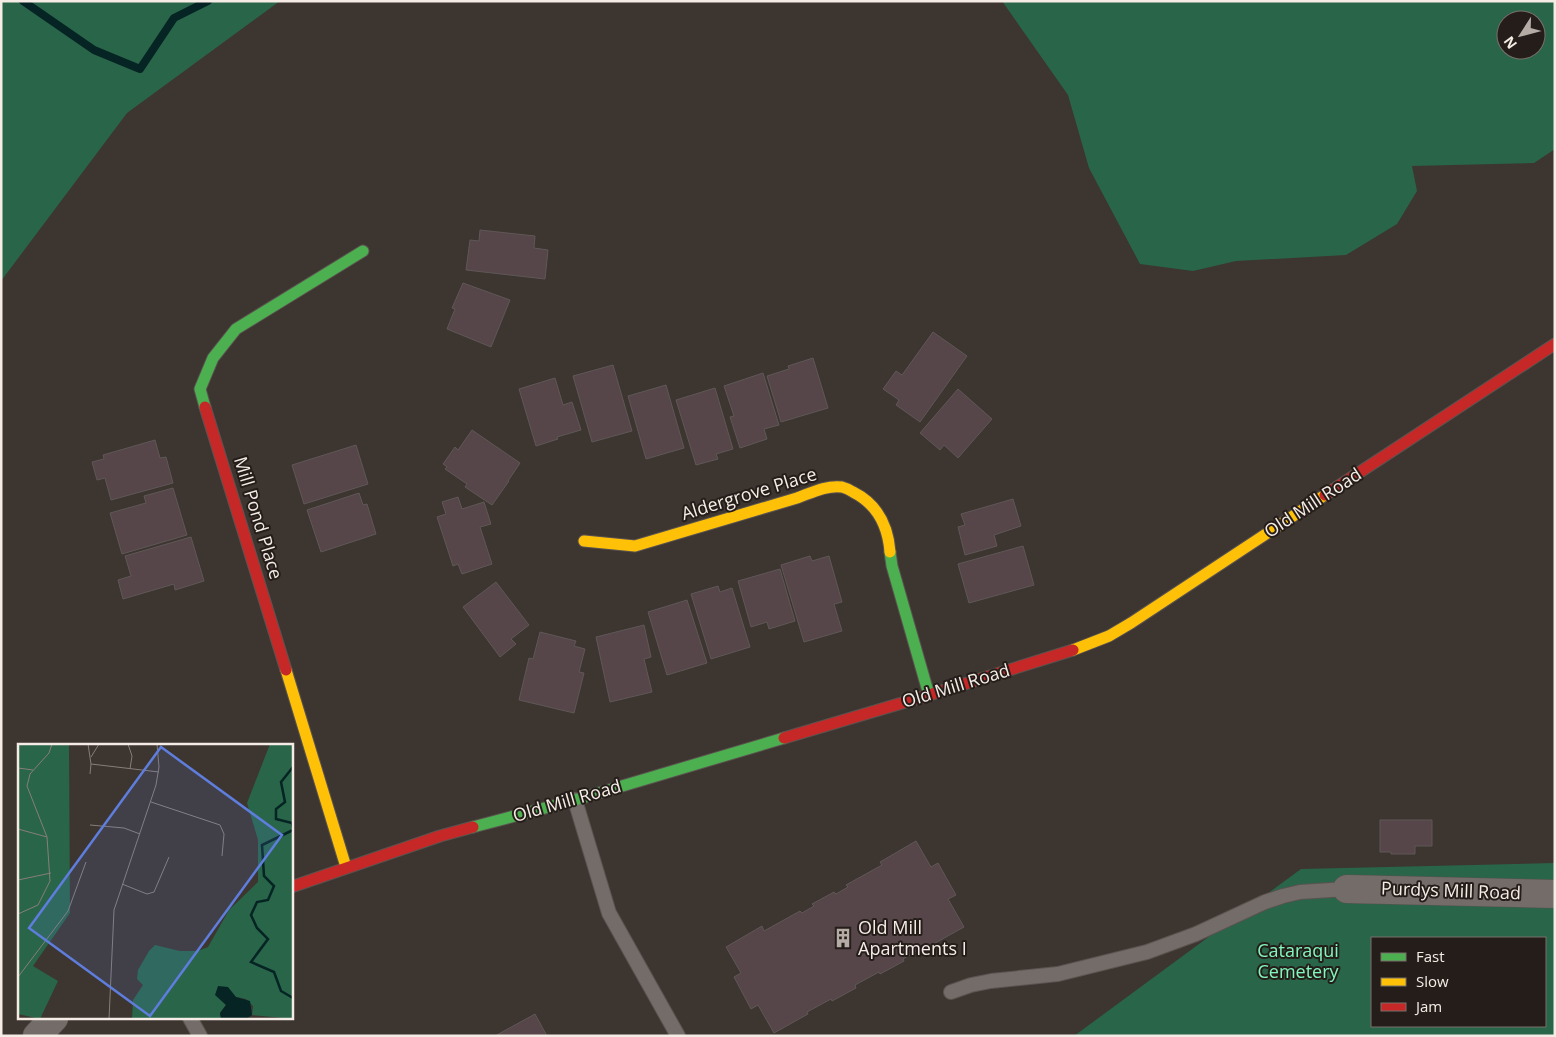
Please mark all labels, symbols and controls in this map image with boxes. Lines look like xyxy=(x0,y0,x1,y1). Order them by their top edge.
north arrow xyxy=(1496,10,1546,60)
text: N xyxy=(1499,33,1521,53)
street label: Mill Pond Place xyxy=(229,453,289,582)
street label: Aldergrove Place xyxy=(678,461,819,525)
street label: Old Mill Road xyxy=(1259,462,1366,543)
street label: Old Mill Road xyxy=(899,657,1013,713)
inset map xyxy=(18,744,292,1020)
street label: Old Mill Road xyxy=(510,773,624,827)
street label: Purdys Mill Road xyxy=(1381,876,1521,904)
place label: Old Mill Apartments I xyxy=(858,915,967,960)
building icon: Old Mill Apartments I xyxy=(832,927,854,949)
legend xyxy=(1371,937,1546,1027)
park label: Cataraqui Cemetery xyxy=(1257,938,1340,983)
text: Fast xyxy=(1416,946,1445,966)
text: Slow xyxy=(1416,971,1449,991)
text: Jam xyxy=(1414,996,1442,1016)

